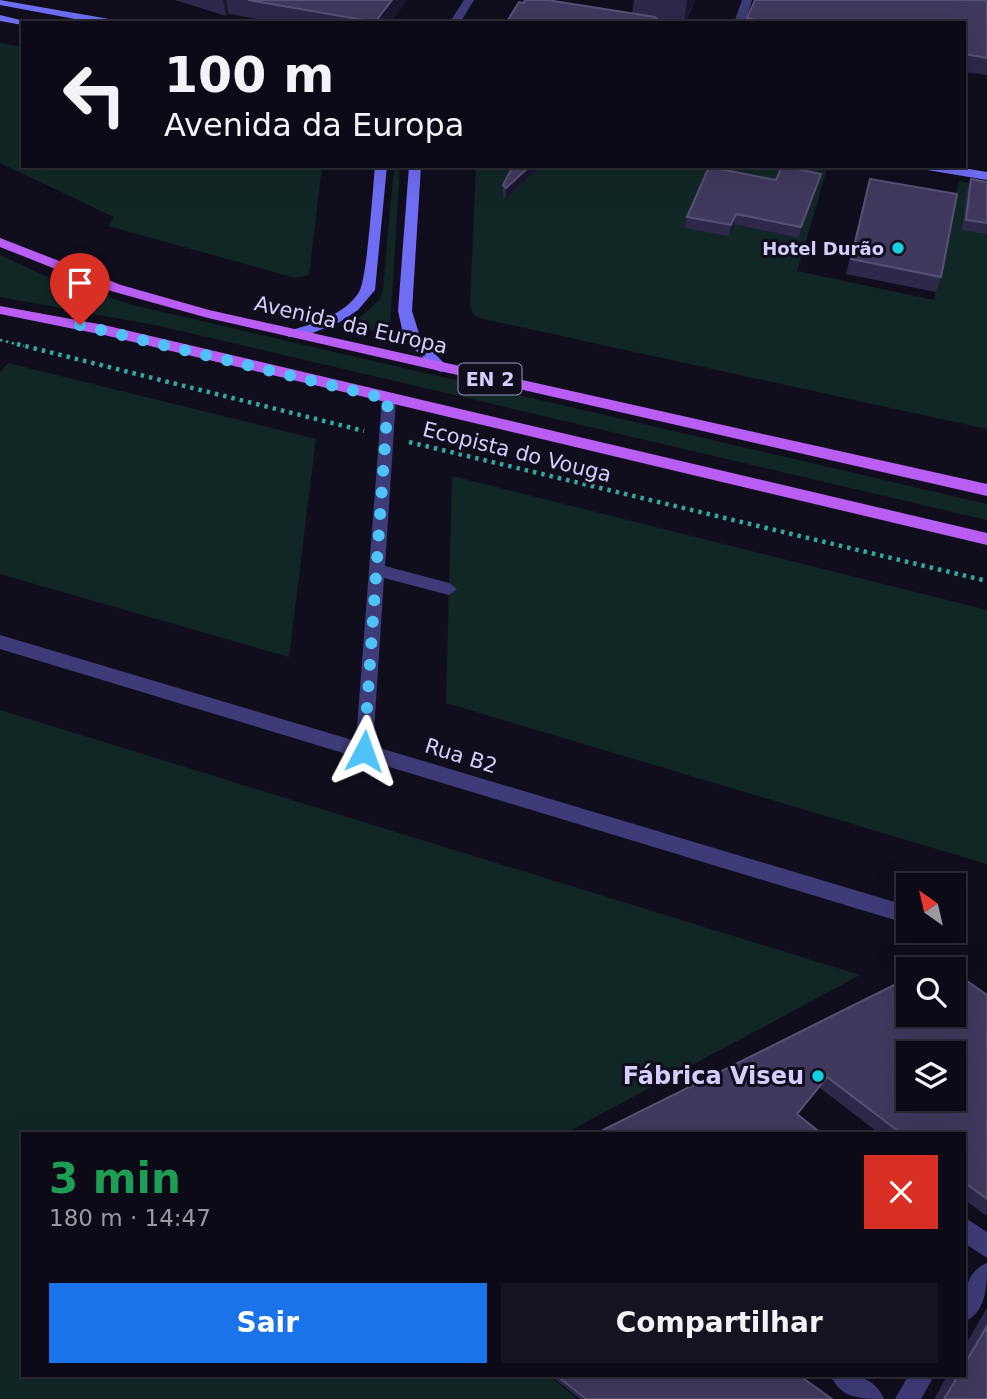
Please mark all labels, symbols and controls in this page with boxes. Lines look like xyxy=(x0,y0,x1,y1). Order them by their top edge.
text: 100 m xyxy=(164,47,334,104)
icon: left xyxy=(49,49,140,140)
text: Avenida da Europa xyxy=(164,106,464,144)
place label: Hotel Durão xyxy=(762,238,884,259)
marker: Hotel Durão xyxy=(890,240,906,256)
pin xyxy=(50,253,110,325)
icon: arrive xyxy=(61,264,99,302)
street label: Avenida da Europa xyxy=(252,291,450,359)
road number: EN 2 xyxy=(458,364,522,394)
street label: Ecopista do Vouga xyxy=(420,417,614,487)
position arrow xyxy=(327,714,401,788)
street label: Rua B2 xyxy=(422,734,500,778)
north arrow xyxy=(896,873,966,943)
map controls xyxy=(896,873,966,1111)
button: search xyxy=(896,957,966,1027)
button: layers xyxy=(896,1041,966,1111)
place label: Fábrica Viseu xyxy=(623,1062,804,1090)
marker: Fábrica Viseu xyxy=(810,1068,826,1084)
text: 3 min xyxy=(49,1154,181,1203)
button: close xyxy=(864,1155,938,1229)
text: 180 m · 14:47 xyxy=(49,1205,211,1231)
button: Sair xyxy=(49,1283,487,1363)
button: Compartilhar xyxy=(501,1283,938,1363)

